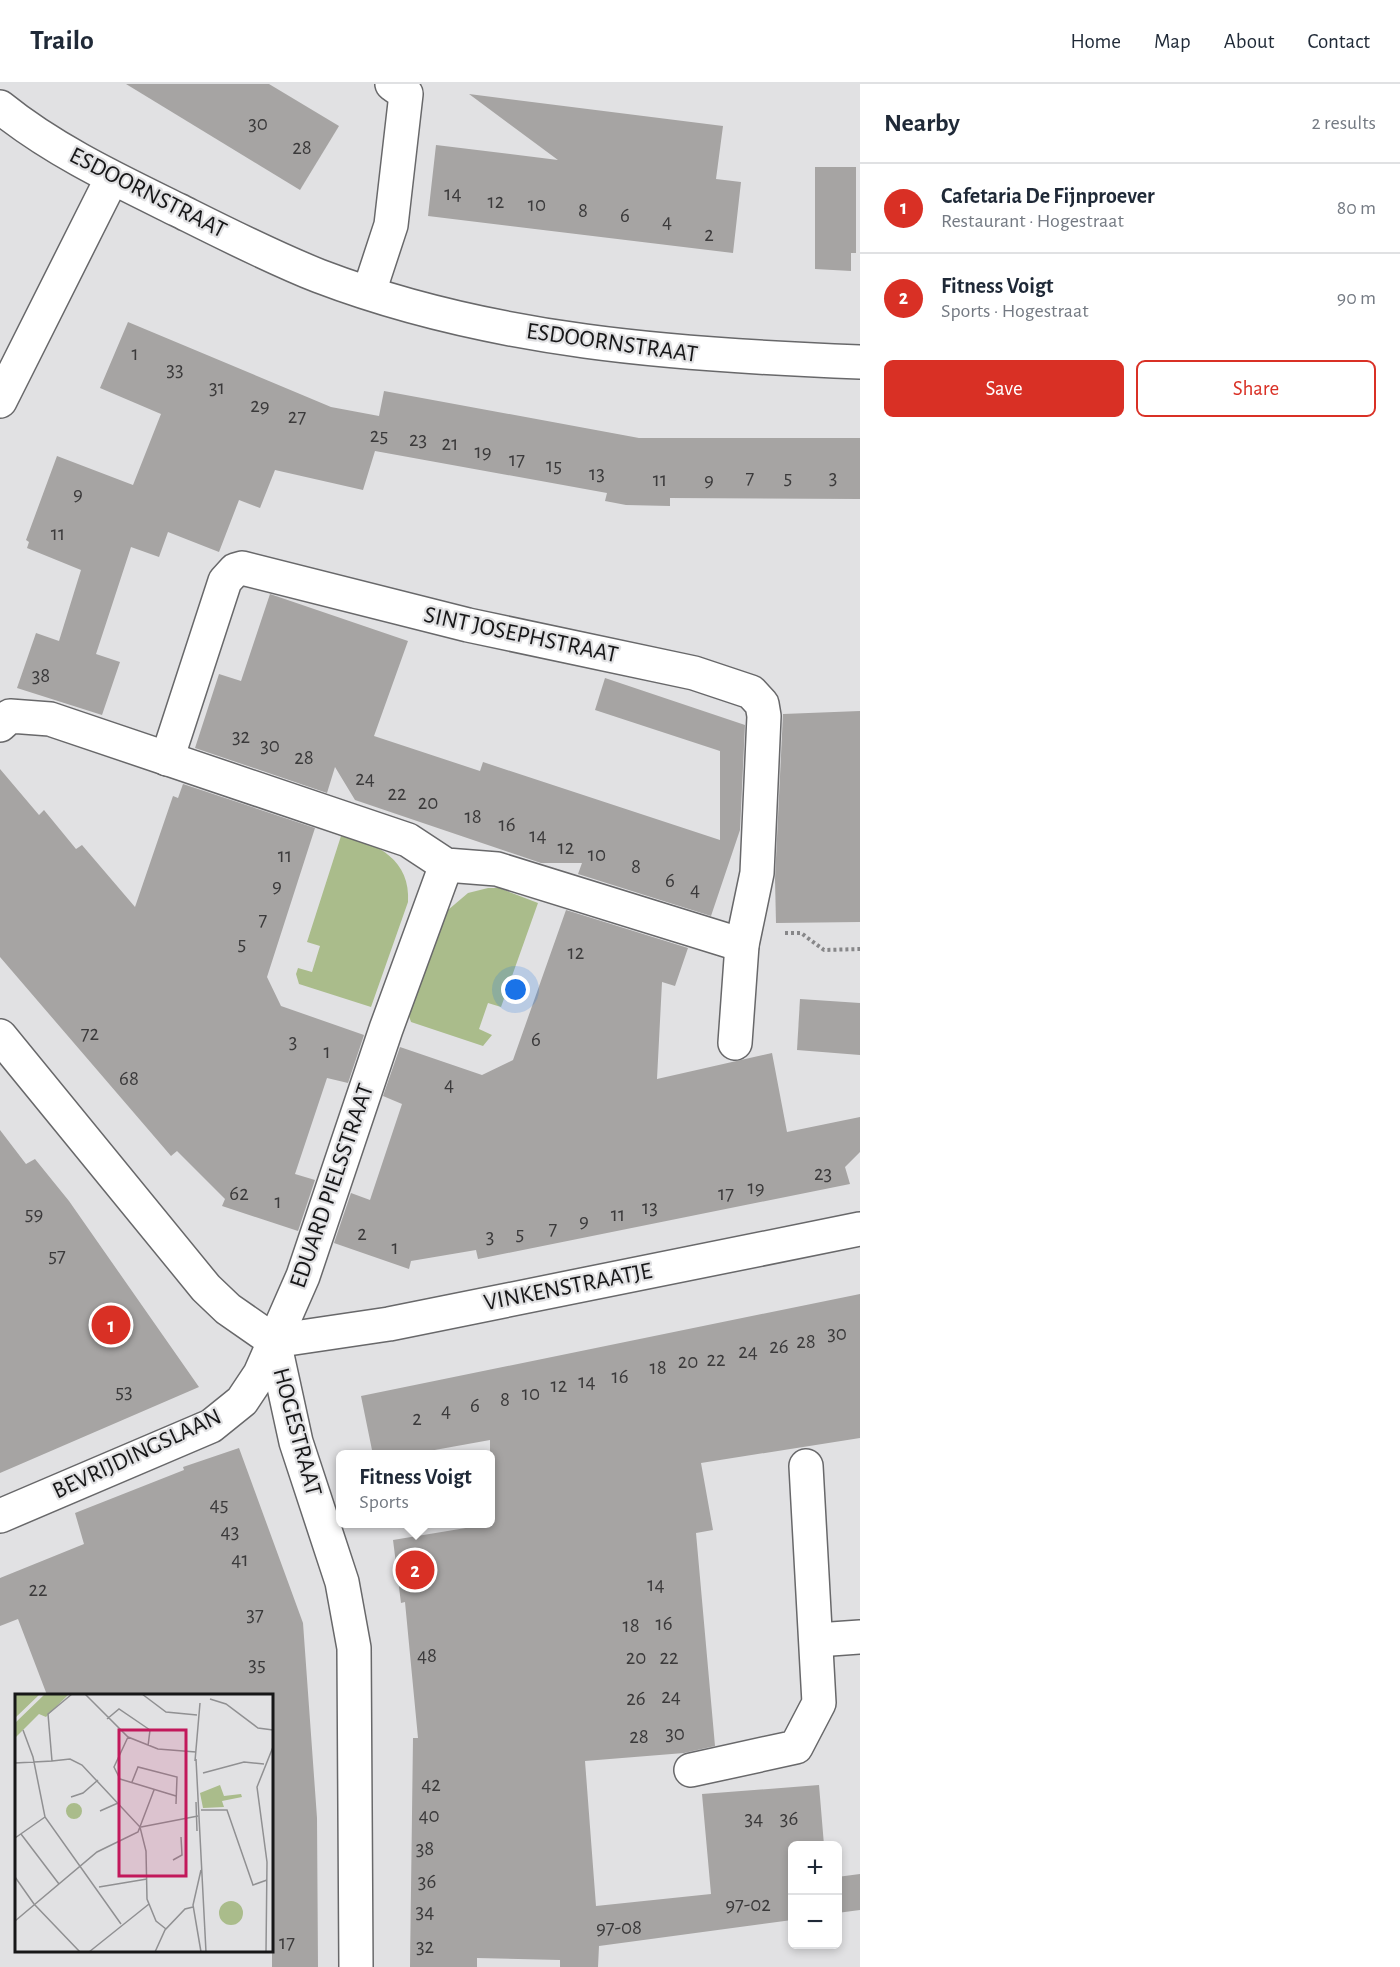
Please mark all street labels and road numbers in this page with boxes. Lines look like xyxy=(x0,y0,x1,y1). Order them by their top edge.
street label: ESDOORNSTRAAT xyxy=(66,143,231,243)
street label: ESDOORNSTRAAT xyxy=(525,319,699,367)
street label: SINT JOSEPHSTRAAT xyxy=(422,603,620,667)
street label: EDUARD PIELSSTRAAT xyxy=(286,1081,378,1291)
street label: VINKENSTRAATJE xyxy=(482,1259,654,1315)
street label: HOGESTRAAT xyxy=(268,1365,326,1499)
street label: BEVRIJDINGSLAAN xyxy=(49,1404,225,1504)

